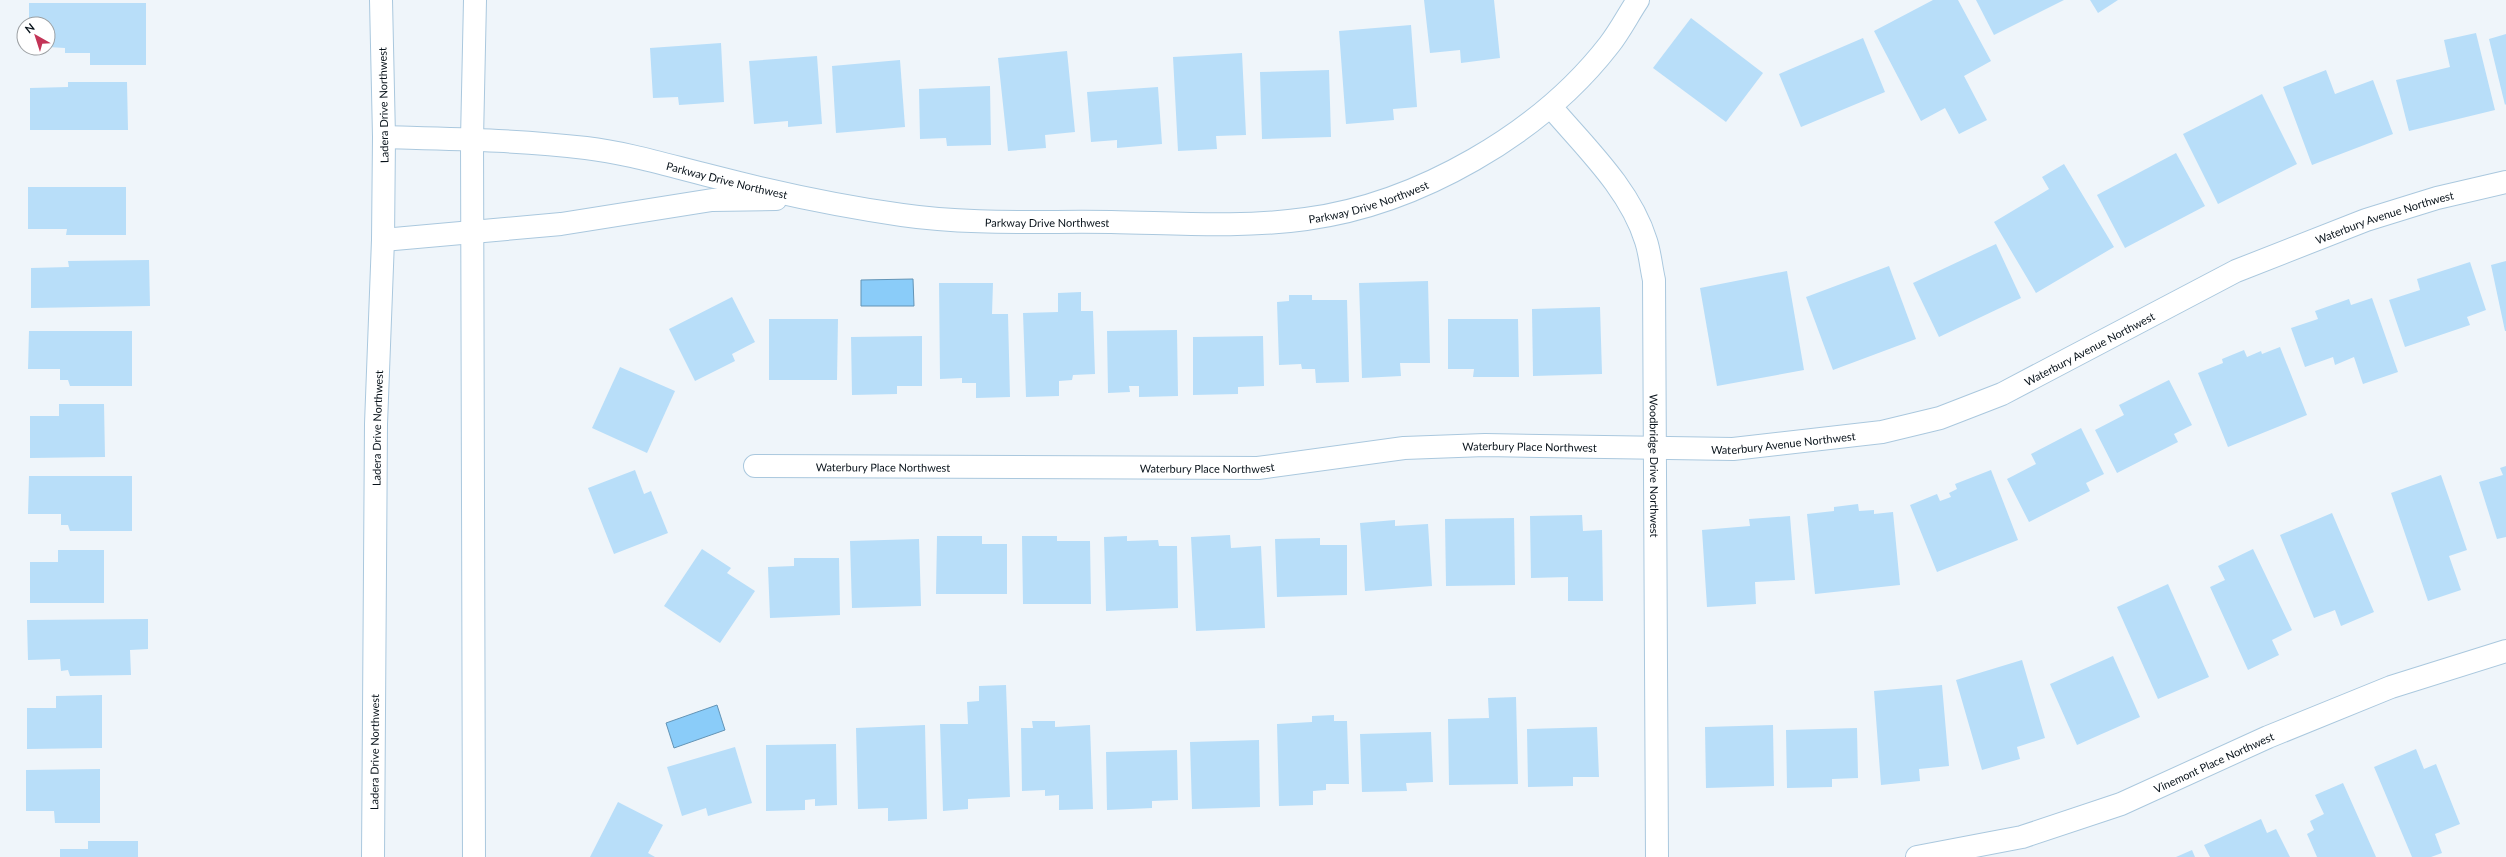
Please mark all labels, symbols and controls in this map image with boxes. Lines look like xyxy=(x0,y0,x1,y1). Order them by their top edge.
north arrow xyxy=(16,16,56,56)
text: N xyxy=(22,20,37,36)
street label: Ladera Drive Northwest xyxy=(375,47,391,163)
street label: Parkway Drive Northwest xyxy=(665,158,789,201)
street label: Parkway Drive Northwest xyxy=(1308,177,1430,225)
street label: Waterbury Avenue Northwest xyxy=(2313,188,2455,246)
street label: Parkway Drive Northwest xyxy=(985,215,1110,228)
street label: Waterbury Avenue Northwest xyxy=(2022,309,2156,388)
street label: Ladera Drive Northwest xyxy=(369,370,385,486)
street label: Woodbridge Drive Northwest xyxy=(1648,394,1662,537)
street label: Waterbury Avenue Northwest xyxy=(1711,429,1856,456)
street label: Waterbury Place Northwest xyxy=(1462,438,1597,453)
street label: Waterbury Place Northwest xyxy=(1140,459,1275,475)
street label: Waterbury Place Northwest xyxy=(816,460,950,473)
street label: Ladera Drive Northwest xyxy=(367,694,381,810)
street label: Vinemont Place Northwest xyxy=(2152,729,2275,795)

